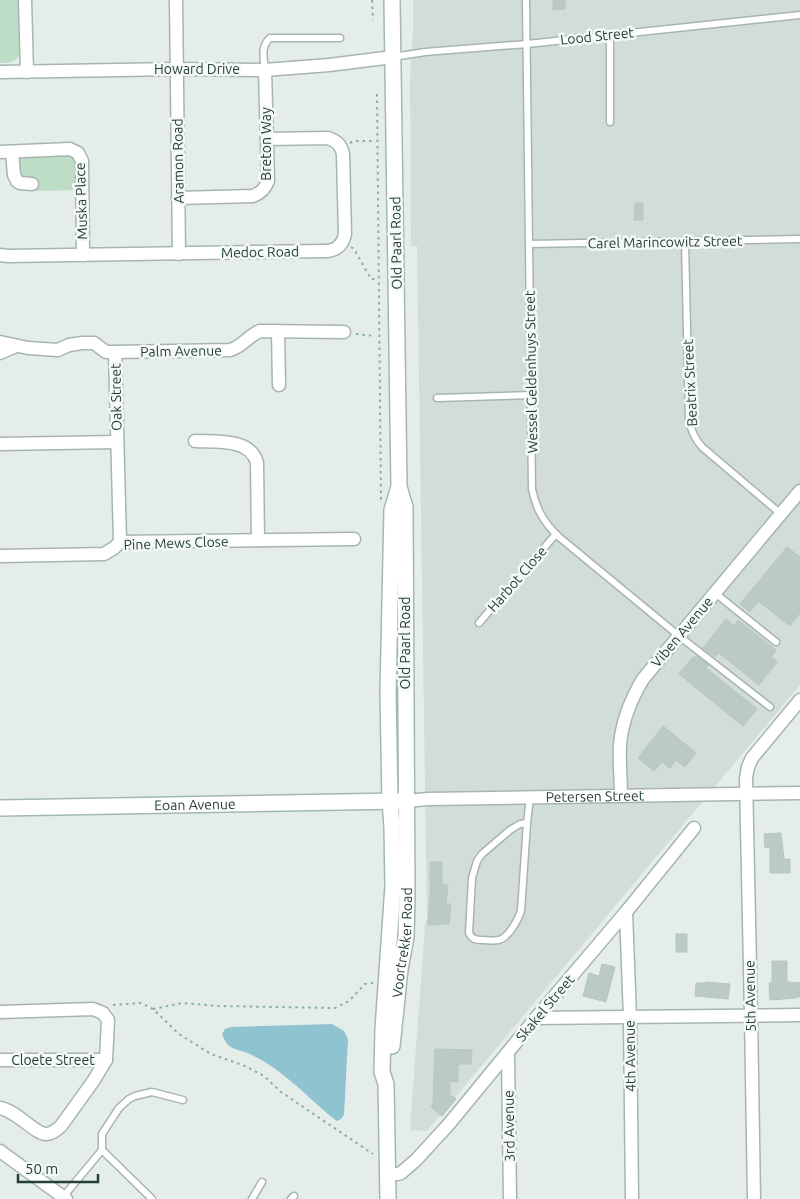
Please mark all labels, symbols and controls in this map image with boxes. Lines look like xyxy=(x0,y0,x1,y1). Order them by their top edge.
street label: Lood Street xyxy=(559,24,635,48)
street label: Howard Drive xyxy=(154,61,240,77)
street label: Breton Way xyxy=(258,107,274,181)
street label: Aramon Road xyxy=(169,118,187,204)
street label: Muska Place xyxy=(72,162,90,240)
street label: Old Paarl Road xyxy=(387,196,405,290)
street label: Carel Marincowitz Street xyxy=(587,233,743,251)
street label: Medoc Road xyxy=(221,243,299,261)
street label: Wessel Geldenhuys Street xyxy=(522,290,540,454)
street label: Beatrix Street xyxy=(680,338,700,427)
street label: Palm Avenue xyxy=(140,342,222,360)
street label: Oak Street xyxy=(107,363,125,431)
street label: Pine Mews Close xyxy=(123,533,229,553)
street label: Harbot Close xyxy=(484,543,550,615)
street label: Viben Avenue xyxy=(648,594,716,670)
street label: Old Paarl Road xyxy=(397,596,413,690)
street label: Petersen Street xyxy=(545,788,645,805)
street label: Eoan Avenue xyxy=(154,796,236,813)
street label: Voortrekker Road xyxy=(389,887,415,999)
street label: 5th Avenue xyxy=(741,960,759,1032)
street label: Skakel Street xyxy=(512,971,578,1045)
street label: 4th Avenue xyxy=(621,1020,639,1092)
street label: Cloete Street xyxy=(11,1052,95,1068)
street label: 3rd Avenue xyxy=(500,1090,518,1162)
scale bar xyxy=(18,1152,98,1184)
text: 50 m xyxy=(25,1160,58,1177)

